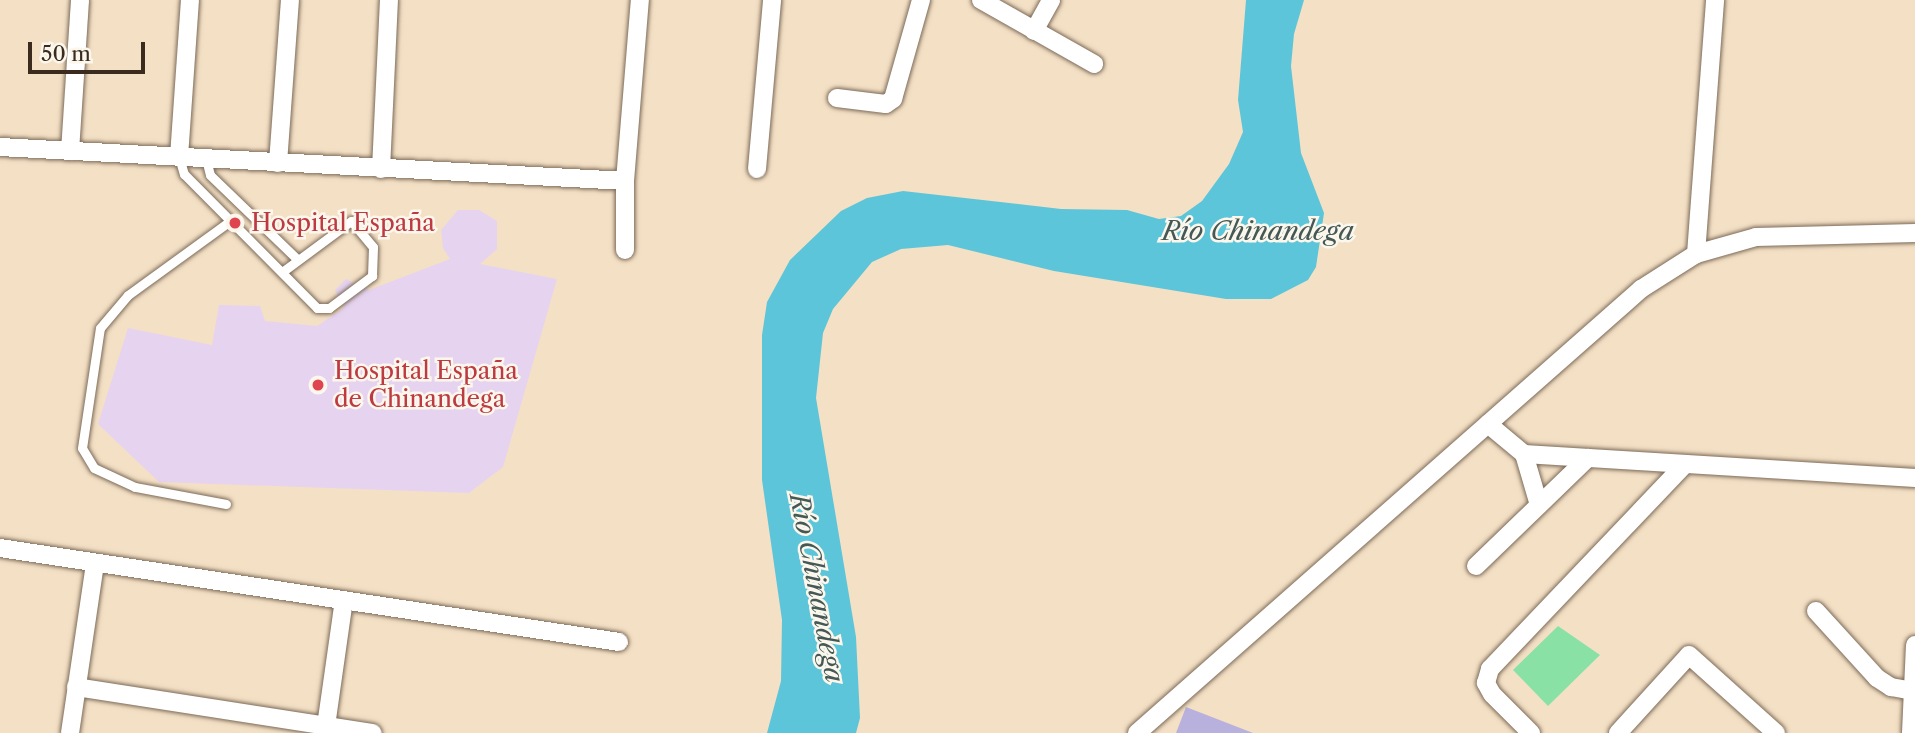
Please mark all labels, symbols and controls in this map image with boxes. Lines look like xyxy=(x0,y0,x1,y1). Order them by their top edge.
scale bar xyxy=(32,28,149,72)
text: 50 m xyxy=(41,41,91,66)
place label: Hospital España xyxy=(251,209,435,237)
marker: Hospital España xyxy=(225,213,245,233)
water label: Río Chinandega xyxy=(1162,216,1354,248)
place label: Hospital España de Chinandega xyxy=(334,357,518,413)
marker: Hospital España de Chinandega xyxy=(308,375,328,395)
water label: Río Chinandega xyxy=(782,491,850,685)

